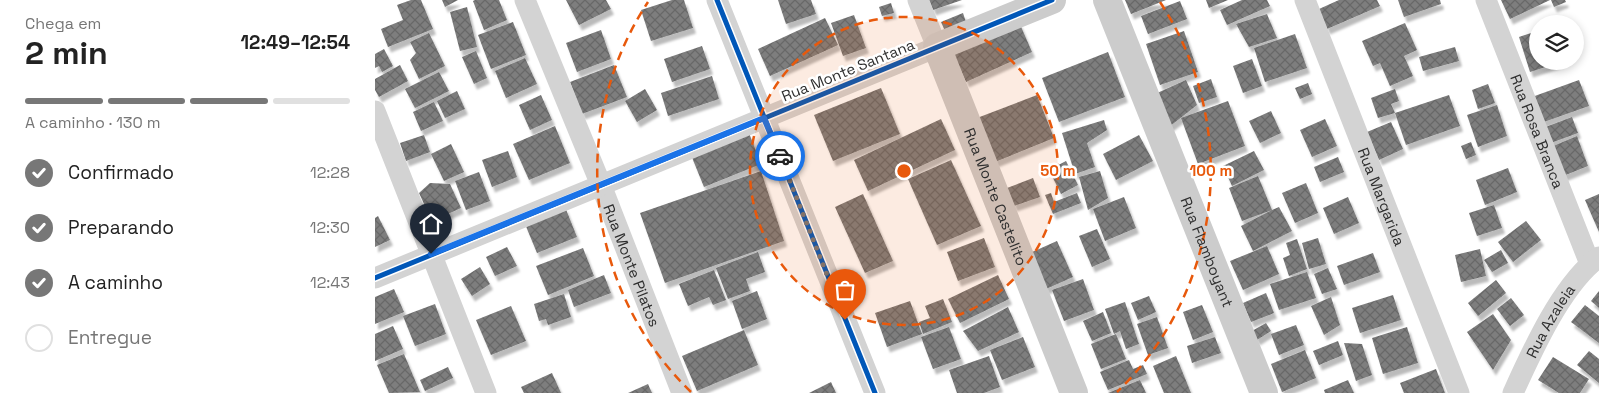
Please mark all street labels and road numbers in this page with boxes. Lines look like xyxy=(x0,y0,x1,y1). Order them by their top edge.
street label: Rua Monte Santana xyxy=(779,34,918,105)
street label: Rua Rosa Branca xyxy=(1507,71,1569,191)
street label: Rua Monte Castelito xyxy=(960,125,1032,268)
street label: Rua Margarida xyxy=(1354,145,1410,249)
street label: Rua Flamboyant xyxy=(1177,194,1238,310)
street label: Rua Monte Pilatos xyxy=(600,201,665,329)
street label: Rua Azaleia xyxy=(1521,280,1579,361)

